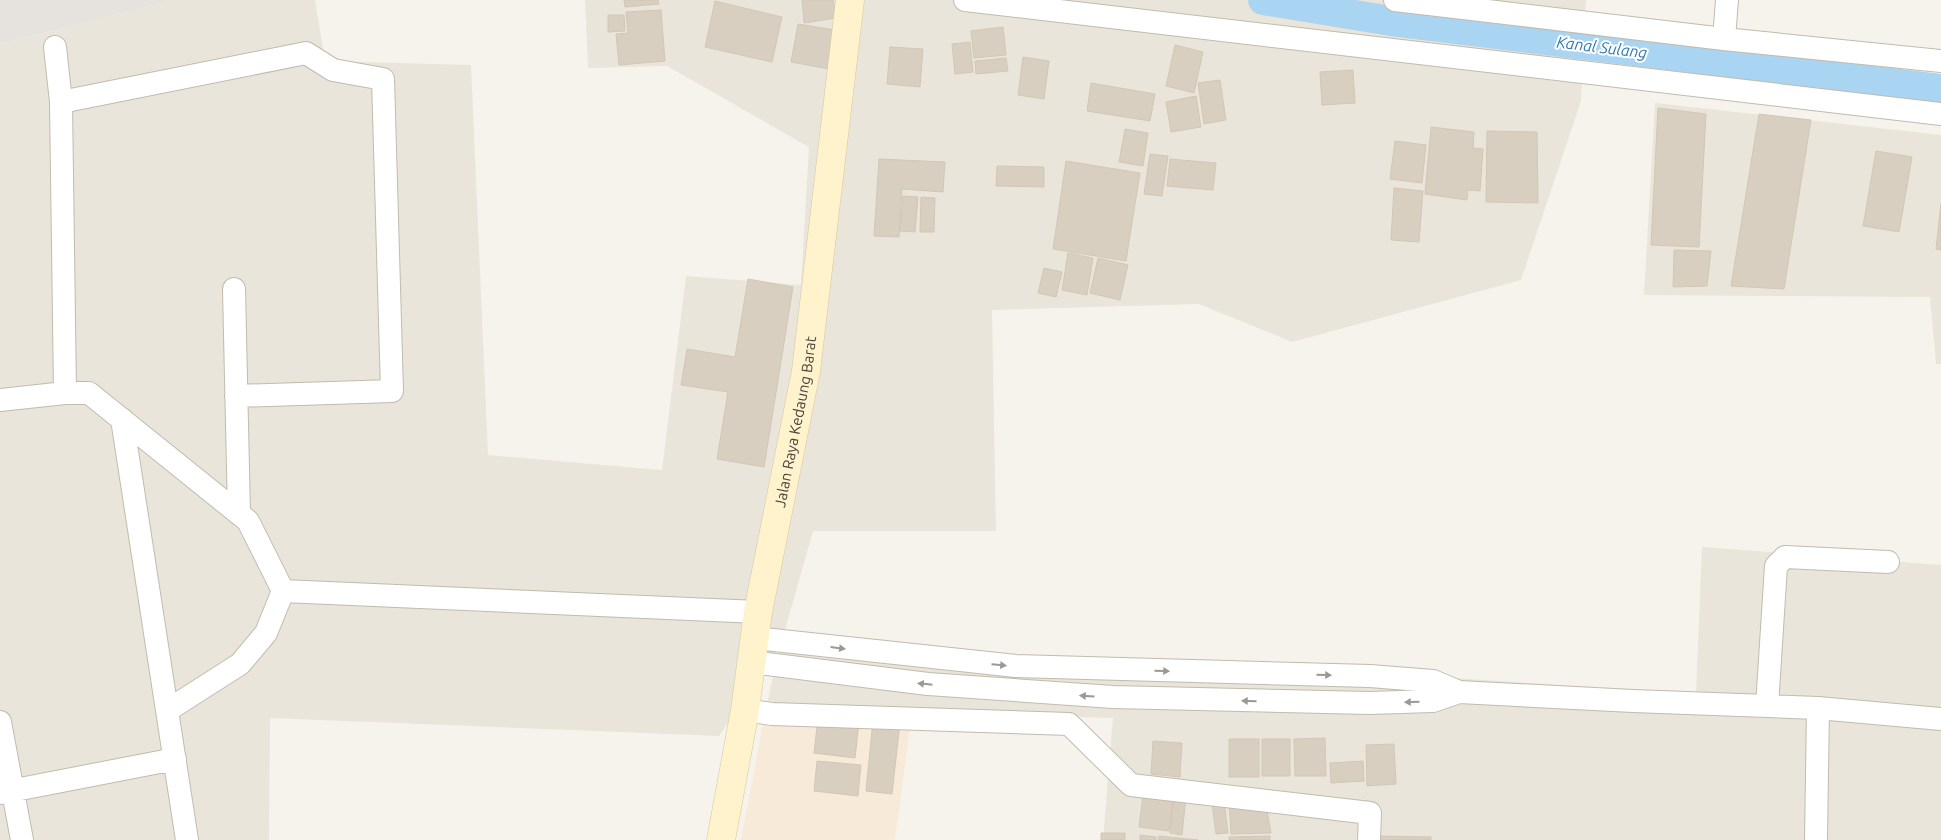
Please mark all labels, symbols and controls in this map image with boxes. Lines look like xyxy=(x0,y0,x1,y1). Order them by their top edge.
water label: Kanal Sulang xyxy=(1556,33,1649,62)
street label: Jalan Raya Kedaung Barat xyxy=(771,335,819,509)
one-way arrow xyxy=(830,644,846,652)
one-way arrow xyxy=(992,661,1008,669)
one-way arrow xyxy=(1154,667,1170,675)
one-way arrow xyxy=(1317,671,1333,679)
one-way arrow xyxy=(917,680,933,688)
one-way arrow xyxy=(1079,691,1095,699)
one-way arrow xyxy=(1241,696,1257,704)
one-way arrow xyxy=(1404,698,1420,706)

